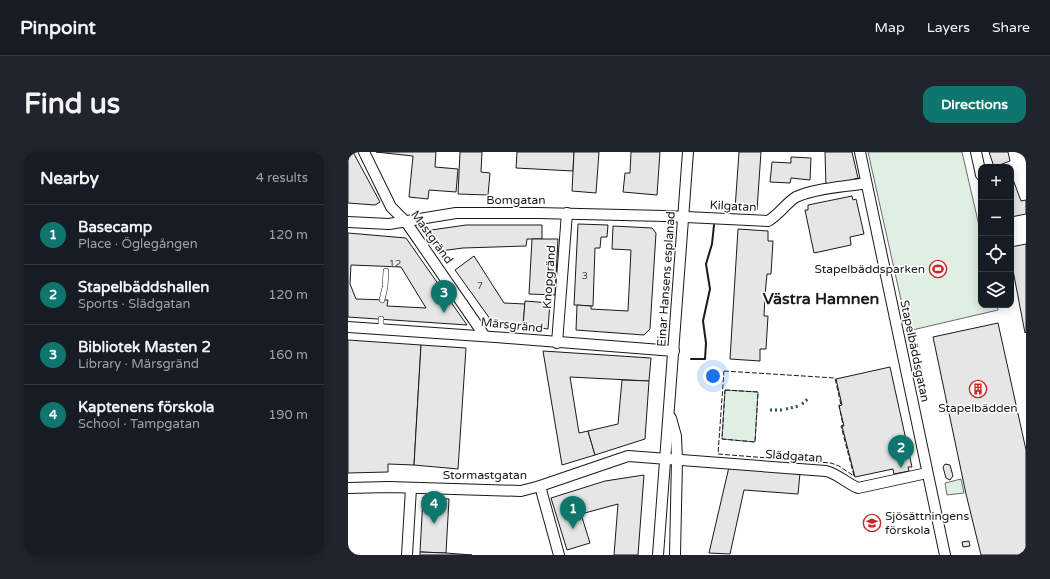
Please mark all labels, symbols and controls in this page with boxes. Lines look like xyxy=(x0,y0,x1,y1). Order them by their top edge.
text: Pinpoint xyxy=(20,17,96,39)
text: Map xyxy=(875,19,905,36)
text: Layers xyxy=(927,19,970,36)
text: Share xyxy=(992,19,1030,36)
button: Directions xyxy=(923,86,1026,123)
text: Find us xyxy=(24,87,120,121)
map controls xyxy=(978,164,1014,308)
button: + xyxy=(978,164,1014,200)
text: Nearby xyxy=(40,168,99,189)
text: 4 results xyxy=(256,170,308,186)
street label: Bomgatan xyxy=(486,193,546,207)
street label: Kilgatan xyxy=(709,198,757,214)
button: − xyxy=(978,200,1014,236)
street label: Mastgränd xyxy=(408,208,456,266)
street label: Einar Hansens esplanad xyxy=(654,211,678,347)
text: Basecamp xyxy=(78,218,152,236)
text: 1 xyxy=(49,227,57,243)
text: 120 m xyxy=(268,227,308,243)
text: Place · Öglegången xyxy=(78,236,198,252)
button: locate xyxy=(978,236,1014,272)
street label: Knopgränd xyxy=(540,245,558,309)
house number: 12 xyxy=(389,258,401,270)
sports icon: Stapelbäddsparken xyxy=(928,259,948,279)
place label: Stapelbäddsparken xyxy=(815,262,925,276)
house number: 3 xyxy=(582,270,588,282)
button: layers xyxy=(978,272,1014,308)
text: Stapelbäddshallen xyxy=(78,278,209,296)
pin: 3 xyxy=(431,280,457,313)
house number: 7 xyxy=(477,280,483,292)
text: 2 xyxy=(49,287,57,303)
text: 120 m xyxy=(268,287,308,303)
district label: Västra Hamnen xyxy=(763,289,879,309)
text: Sports · Slädgatan xyxy=(78,296,191,312)
street label: Stapelbäddsgatan xyxy=(897,299,933,403)
street label: Märsgränd xyxy=(480,315,544,335)
text: Bibliotek Masten 2 xyxy=(78,338,211,356)
text: 3 xyxy=(49,347,57,363)
text: 160 m xyxy=(268,347,308,363)
text: Library · Märsgränd xyxy=(78,356,199,372)
your location xyxy=(703,366,723,386)
building icon: Stapelbädden xyxy=(968,379,988,399)
text: Kaptenens förskola xyxy=(78,398,215,416)
place label: Stapelbädden xyxy=(938,401,1018,415)
text: 4 xyxy=(49,407,57,423)
text: 190 m xyxy=(268,407,308,423)
text: School · Tampgatan xyxy=(78,416,200,432)
pin: 2 xyxy=(888,435,914,468)
street label: Slädgatan xyxy=(765,447,823,465)
street label: Stormastgatan xyxy=(443,468,527,482)
pin: 4 xyxy=(421,491,447,524)
pin: 1 xyxy=(560,496,586,529)
place label: Sjösättningens förskola xyxy=(885,509,969,537)
school or university icon: Sjösättningens förskola xyxy=(862,513,882,533)

